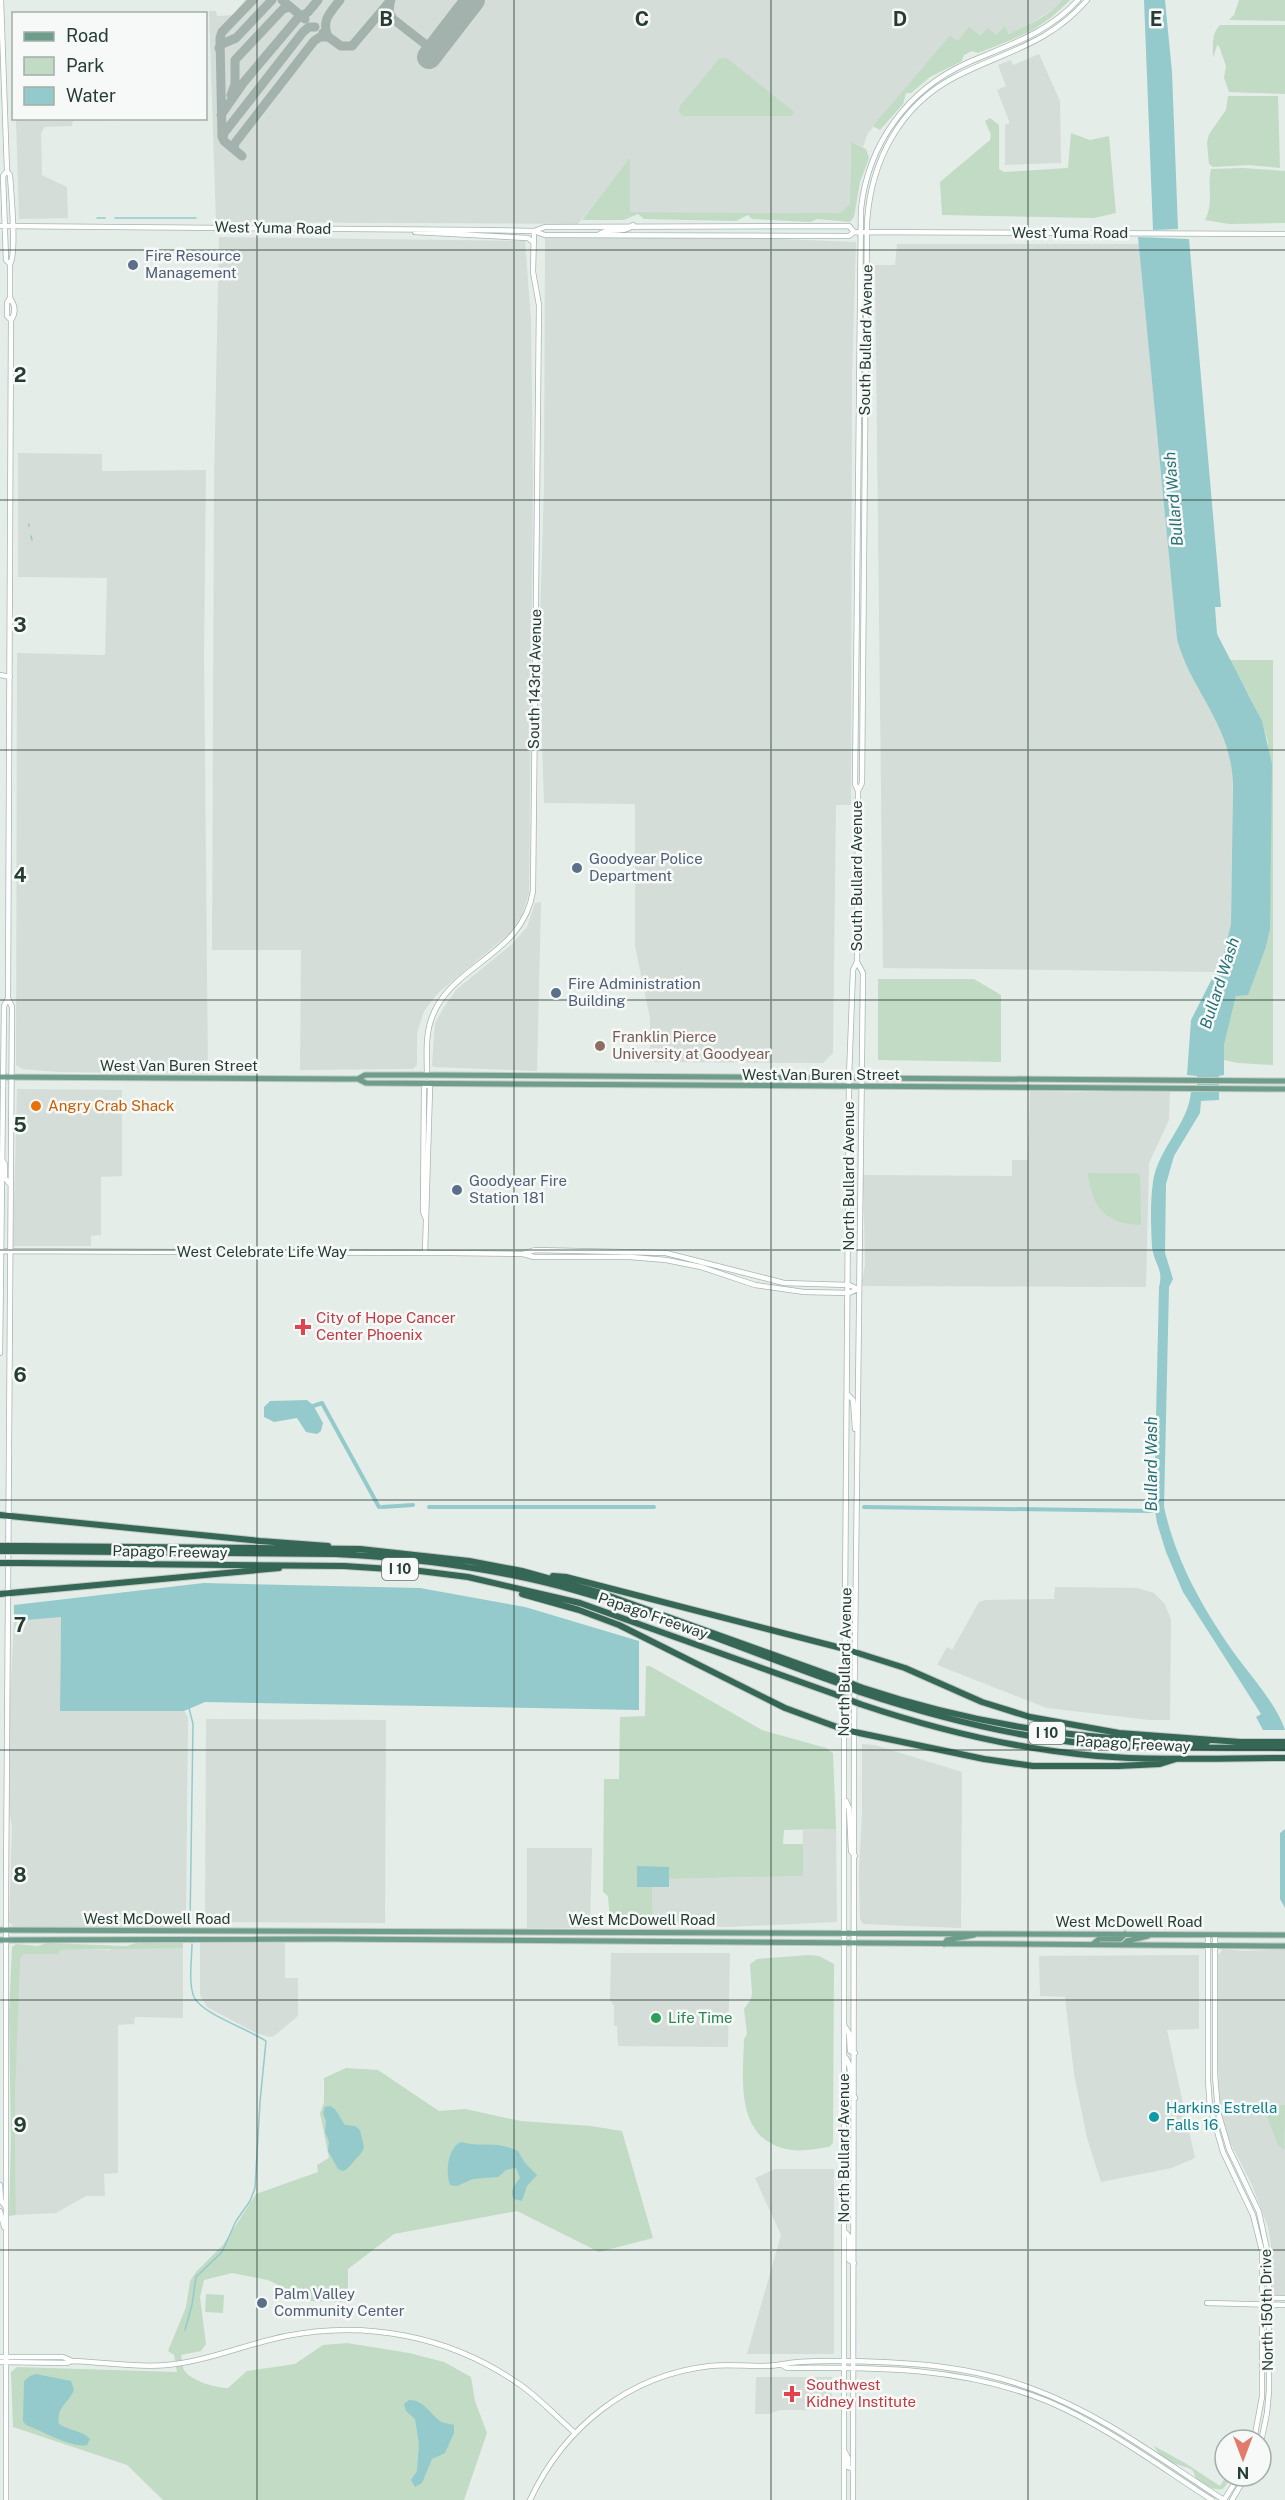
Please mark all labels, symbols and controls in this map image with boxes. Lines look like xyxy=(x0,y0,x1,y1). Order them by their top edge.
text: B xyxy=(379,7,393,31)
text: C xyxy=(635,7,649,31)
text: D xyxy=(893,7,907,31)
text: E xyxy=(1150,7,1162,31)
legend xyxy=(12,12,207,120)
text: Road xyxy=(66,25,109,46)
text: Park xyxy=(66,55,104,76)
text: Water xyxy=(66,85,116,106)
street label: West Yuma Road xyxy=(215,218,331,237)
street label: West Yuma Road xyxy=(1012,224,1128,241)
place label: Fire Resource Management xyxy=(145,247,241,281)
marker: Fire Resource Management xyxy=(126,258,140,272)
street label: South Bullard Avenue xyxy=(856,264,875,416)
text: 2 xyxy=(14,363,26,387)
water label: Bullard Wash xyxy=(1160,451,1187,547)
street label: South 143rd Avenue xyxy=(525,609,544,749)
text: 3 xyxy=(13,613,27,637)
street label: South Bullard Avenue xyxy=(848,800,865,952)
place label: Goodyear Police Department xyxy=(589,850,703,884)
marker: Goodyear Police Department xyxy=(570,861,584,875)
text: 4 xyxy=(13,863,27,887)
water label: Bullard Wash xyxy=(1196,935,1243,1031)
place label: Fire Administration Building xyxy=(568,975,701,1009)
marker: Fire Administration Building xyxy=(549,986,563,1000)
place label: Franklin Pierce University at Goodyear xyxy=(612,1028,770,1062)
marker: Franklin Pierce University at Goodyear xyxy=(593,1039,607,1053)
street label: West Van Buren Street xyxy=(100,1057,258,1074)
street label: West Van Buren Street xyxy=(742,1066,900,1083)
place label: Angry Crab Shack xyxy=(48,1097,174,1114)
marker: Angry Crab Shack xyxy=(29,1099,43,1113)
street label: North Bullard Avenue xyxy=(840,1101,857,1251)
text: 5 xyxy=(13,1113,27,1137)
place label: Goodyear Fire Station 181 xyxy=(469,1172,567,1206)
marker: Goodyear Fire Station 181 xyxy=(450,1183,464,1197)
street label: West Celebrate Life Way xyxy=(177,1243,347,1260)
place label: City of Hope Cancer Center Phoenix xyxy=(316,1309,456,1343)
marker: City of Hope Cancer Center Phoenix xyxy=(294,1318,312,1336)
text: 6 xyxy=(13,1363,27,1387)
water label: Bullard Wash xyxy=(1142,1417,1161,1511)
street label: Papago Freeway xyxy=(112,1542,228,1561)
road number: I 10 xyxy=(382,1558,418,1580)
street label: North Bullard Avenue xyxy=(835,1587,854,1737)
street label: Papago Freeway xyxy=(596,1589,710,1642)
text: 7 xyxy=(14,1613,26,1637)
road number: I 10 xyxy=(1029,1722,1065,1744)
street label: Papago Freeway xyxy=(1075,1732,1191,1755)
text: 8 xyxy=(13,1863,27,1887)
street label: West McDowell Road xyxy=(83,1910,231,1927)
street label: West McDowell Road xyxy=(568,1911,716,1928)
street label: West McDowell Road xyxy=(1055,1913,1203,1930)
place label: Life Time xyxy=(668,2009,732,2026)
marker: Life Time xyxy=(649,2011,663,2025)
street label: North Bullard Avenue xyxy=(835,2073,852,2223)
place label: Harkins Estrella Falls 16 xyxy=(1166,2099,1277,2133)
marker: Harkins Estrella Falls 16 xyxy=(1147,2110,1161,2124)
text: 9 xyxy=(13,2113,27,2137)
street label: North 150th Drive xyxy=(1257,2249,1276,2371)
place label: Palm Valley Community Center xyxy=(274,2285,405,2319)
marker: Palm Valley Community Center xyxy=(255,2296,269,2310)
place label: Southwest Kidney Institute xyxy=(806,2376,916,2410)
marker: Southwest Kidney Institute xyxy=(783,2385,801,2403)
north arrow xyxy=(1213,2428,1273,2488)
text: N xyxy=(1237,2463,1249,2482)

